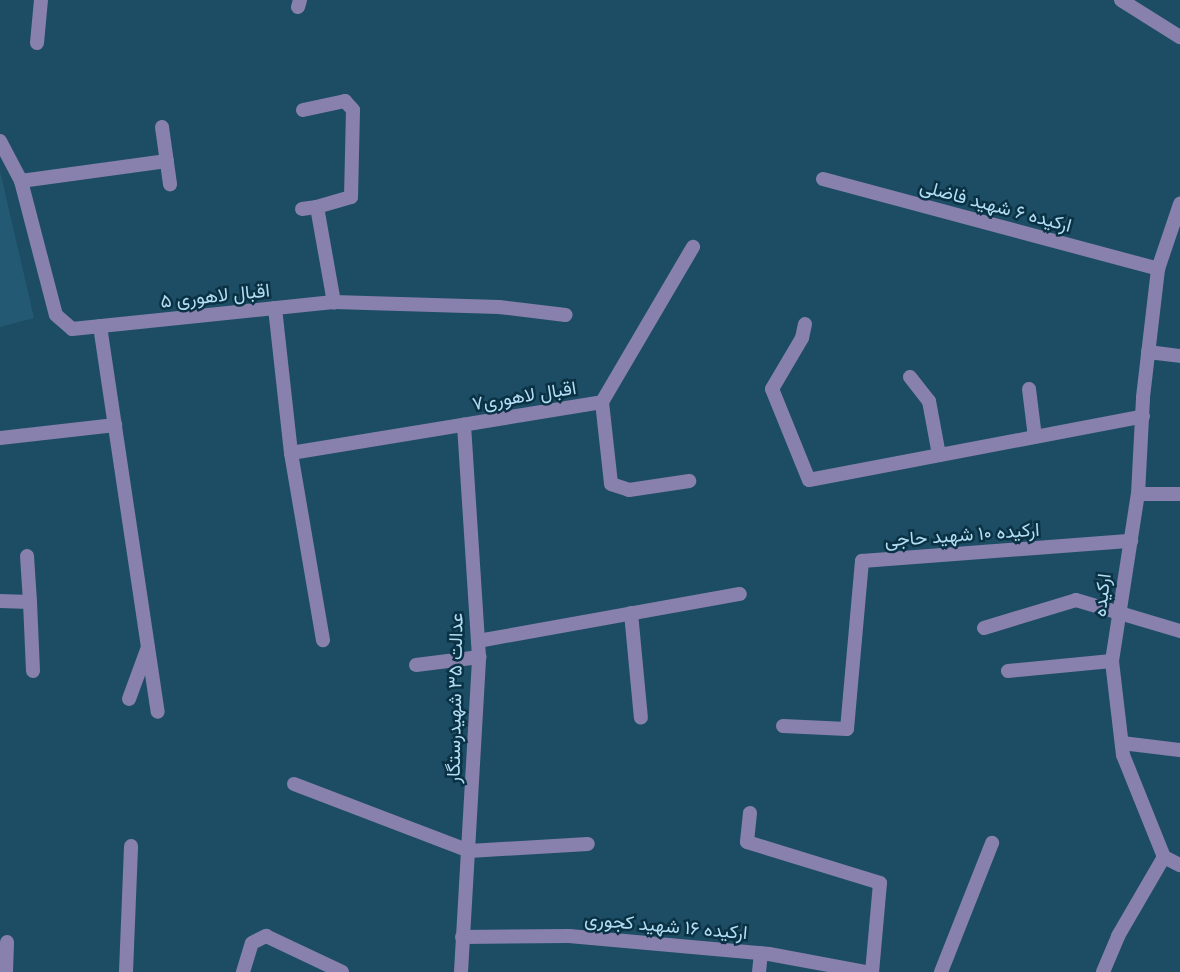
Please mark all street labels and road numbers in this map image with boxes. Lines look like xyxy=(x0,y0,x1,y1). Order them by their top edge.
street label: ارکیده ۶ شهید فاضلی xyxy=(918,174,1074,236)
street label: اقبال لاهوری ۵ xyxy=(159,278,271,312)
street label: اقبال لاهوری۷ xyxy=(470,376,578,414)
street label: ارکیده ۱۰ شهید حاجی xyxy=(884,517,1040,551)
street label: ارکیده xyxy=(1087,572,1115,618)
street label: عدالت ۳۵ شهیدرستگار xyxy=(441,613,467,783)
street label: ارکیده ۱۶ شهید کجوری xyxy=(584,907,748,943)

